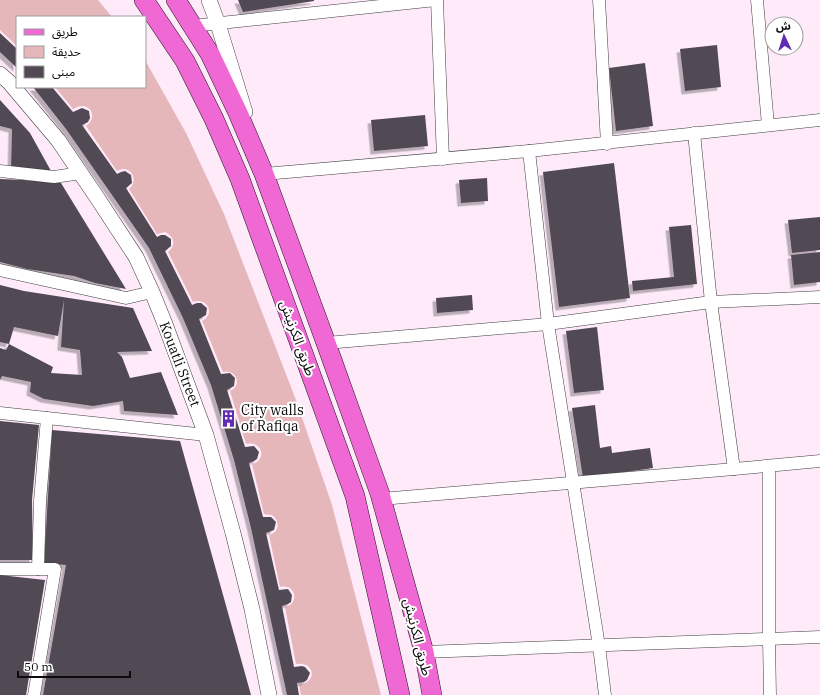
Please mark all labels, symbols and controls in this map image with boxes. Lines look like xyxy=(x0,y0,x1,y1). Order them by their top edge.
legend xyxy=(16,16,146,88)
north arrow xyxy=(764,16,804,56)
text: ش xyxy=(775,19,791,34)
text: طريق xyxy=(52,24,78,40)
text: حديقة xyxy=(52,44,81,59)
text: مبنى xyxy=(52,64,75,79)
street label: طريق الكرنيش xyxy=(275,298,320,379)
street label: Kouatli Street xyxy=(156,319,205,409)
place label: City walls of Rafiqa xyxy=(241,401,304,435)
building icon: City walls of Rafiqa xyxy=(218,408,238,428)
street label: طريق الكرنيش xyxy=(399,596,436,678)
scale bar xyxy=(18,653,130,679)
text: 50 m xyxy=(24,659,53,674)

